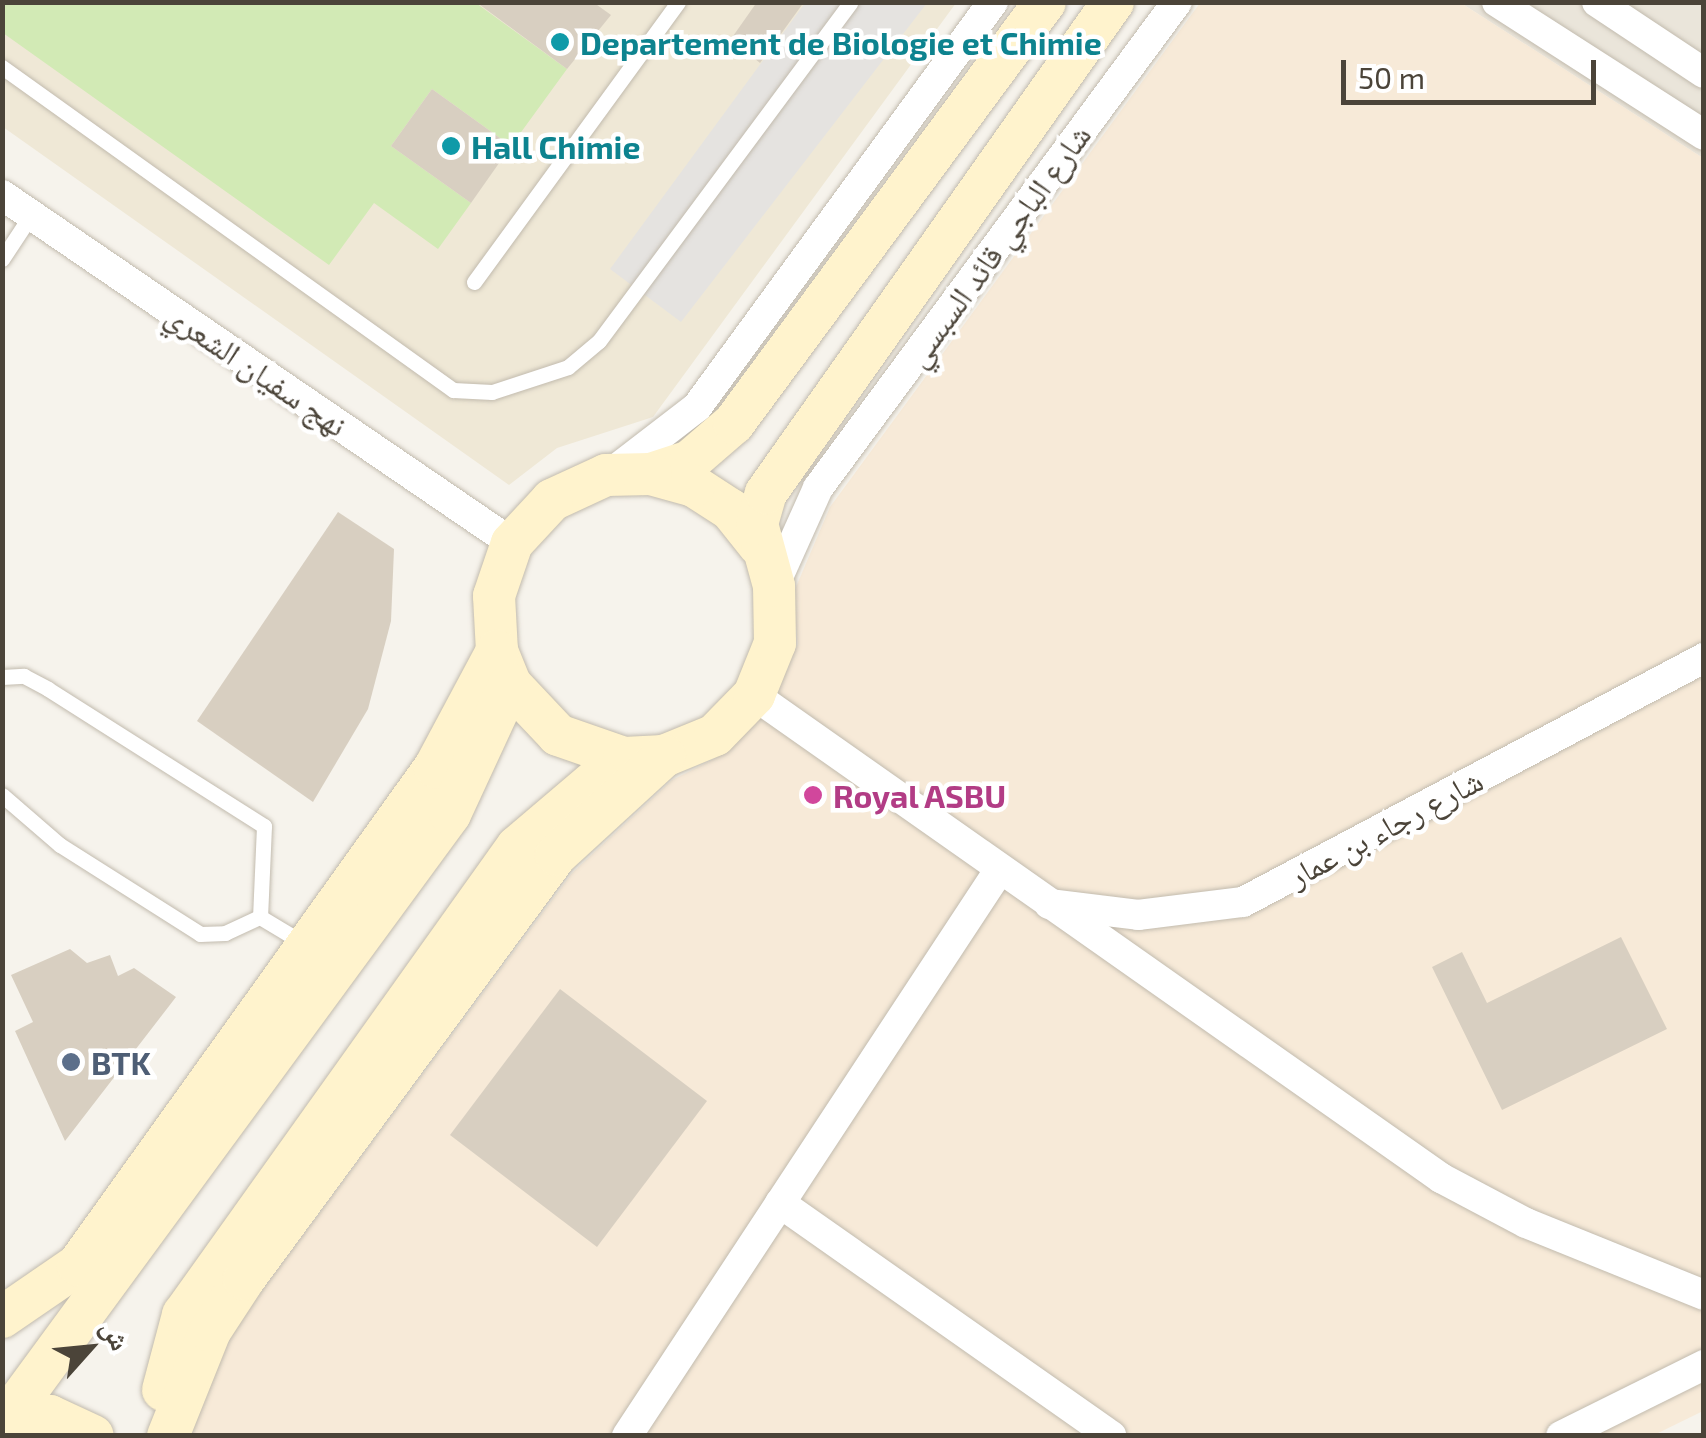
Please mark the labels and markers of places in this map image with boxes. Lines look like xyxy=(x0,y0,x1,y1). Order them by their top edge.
place label: Departement de Biologie et Chimie xyxy=(580,23,1102,61)
marker: Departement de Biologie et Chimie xyxy=(549,31,571,53)
place label: Hall Chimie xyxy=(471,127,641,165)
marker: Hall Chimie xyxy=(440,135,462,157)
place label: Royal ASBU xyxy=(833,776,1008,814)
marker: Royal ASBU xyxy=(802,784,824,806)
place label: BTK xyxy=(91,1043,151,1081)
marker: BTK xyxy=(60,1051,82,1073)

